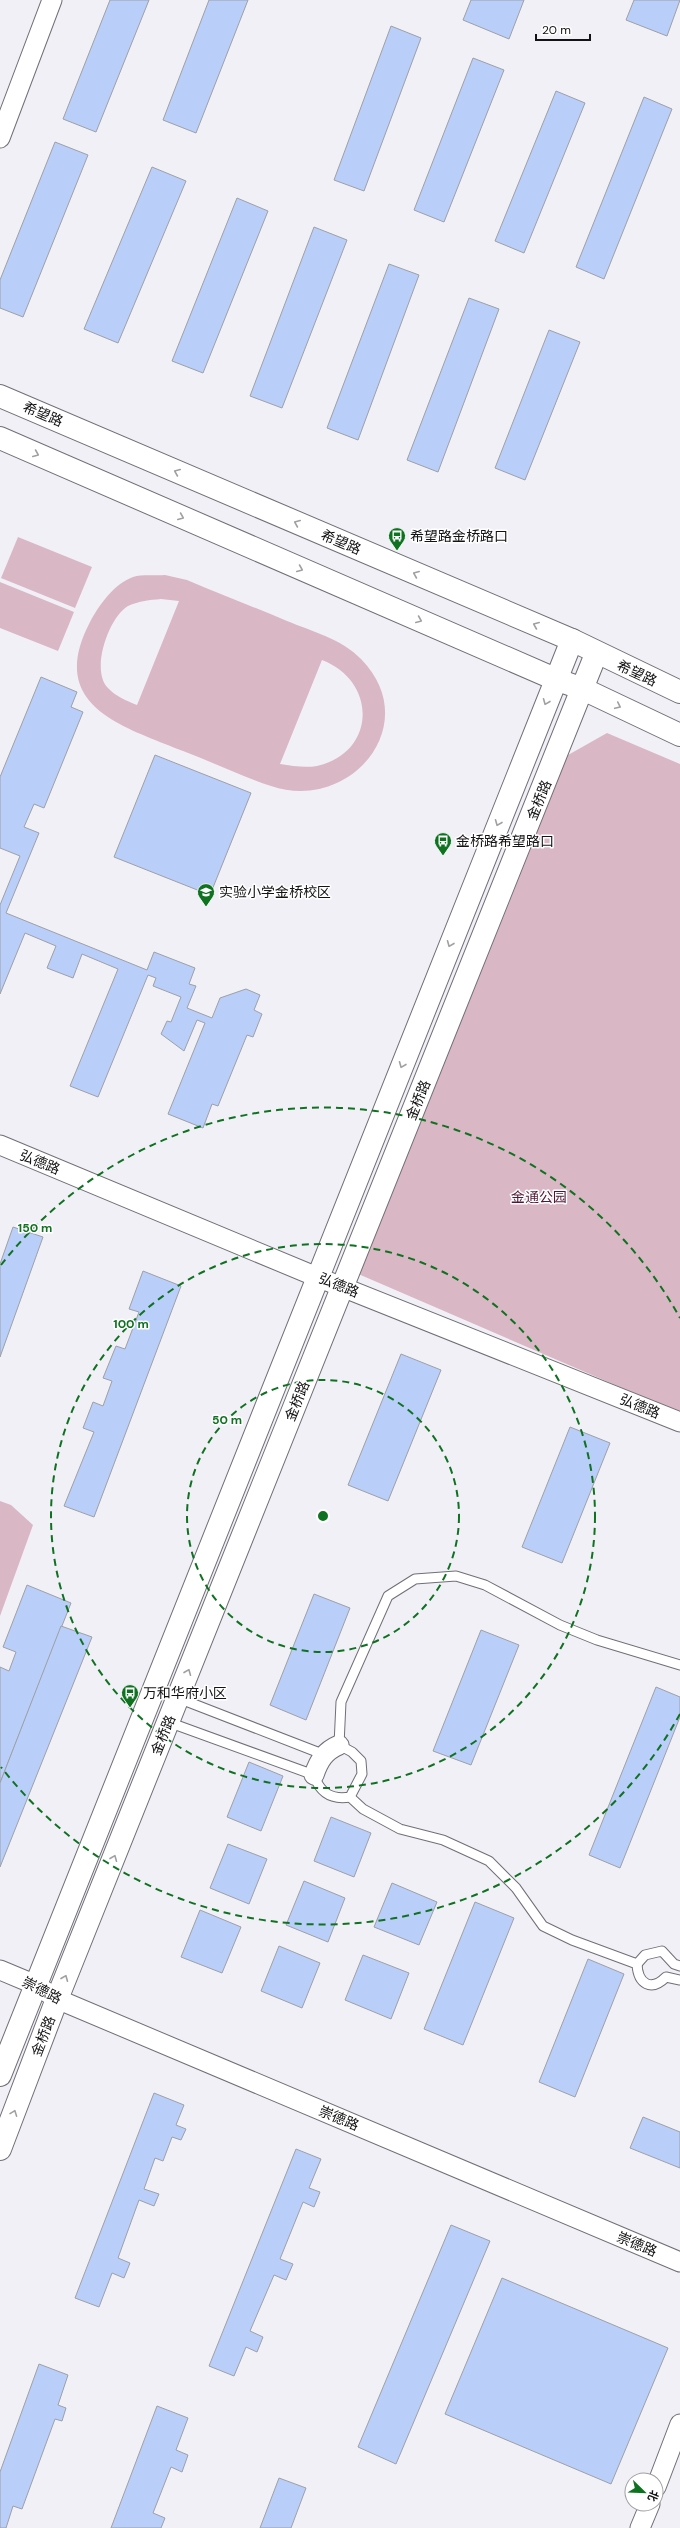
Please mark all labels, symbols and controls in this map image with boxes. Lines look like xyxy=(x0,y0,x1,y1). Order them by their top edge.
scale bar xyxy=(536,16,590,42)
text: 20 m xyxy=(542,22,571,38)
street label: 希望路 xyxy=(20,398,66,430)
one-way arrow xyxy=(31,449,39,457)
one-way arrow xyxy=(174,468,181,476)
one-way arrow xyxy=(176,512,184,520)
one-way arrow xyxy=(293,520,301,528)
street label: 希望路 xyxy=(318,526,364,558)
bus stop icon: 希望路金桥路口 xyxy=(387,526,407,551)
place label: 希望路金桥路口 xyxy=(410,527,508,545)
one-way arrow xyxy=(296,564,303,572)
one-way arrow xyxy=(413,571,421,579)
one-way arrow xyxy=(416,616,423,624)
one-way arrow xyxy=(532,622,540,630)
street label: 希望路 xyxy=(614,656,660,690)
one-way arrow xyxy=(543,698,551,706)
one-way arrow xyxy=(614,701,622,709)
street label: 金桥路 xyxy=(523,777,555,823)
one-way arrow xyxy=(495,819,503,827)
bus stop icon: 金桥路希望路口 xyxy=(433,831,453,856)
place label: 金桥路希望路口 xyxy=(456,832,554,850)
school or university icon: 实验小学金桥校区 xyxy=(196,882,216,907)
place label: 实验小学金桥校区 xyxy=(219,883,331,901)
one-way arrow xyxy=(446,940,454,947)
one-way arrow xyxy=(398,1061,406,1068)
street label: 金桥路 xyxy=(402,1077,434,1123)
street label: 弘德路 xyxy=(17,1146,63,1178)
park label: 金通公园 xyxy=(511,1188,567,1206)
text: 150 m xyxy=(18,1220,52,1236)
street label: 弘德路 xyxy=(316,1269,362,1301)
text: 100 m xyxy=(113,1316,149,1332)
street label: 金桥路 xyxy=(281,1378,313,1424)
street label: 弘德路 xyxy=(617,1390,663,1422)
text: 50 m xyxy=(212,1412,242,1428)
centre of rings xyxy=(316,1509,330,1523)
one-way arrow xyxy=(184,1669,192,1676)
bus stop icon: 万和华府小区 xyxy=(120,1683,140,1708)
place label: 万和华府小区 xyxy=(143,1684,227,1702)
street label: 金桥路 xyxy=(147,1712,179,1758)
one-way arrow xyxy=(109,1854,117,1861)
street label: 崇德路 xyxy=(19,1972,65,2008)
one-way arrow xyxy=(60,1975,68,1983)
street label: 金桥路 xyxy=(27,2013,59,2059)
street label: 崇德路 xyxy=(316,2102,362,2134)
one-way arrow xyxy=(9,2109,17,2116)
street label: 崇德路 xyxy=(614,2228,660,2260)
north arrow xyxy=(624,2472,664,2512)
text: 北 xyxy=(645,2488,662,2504)

